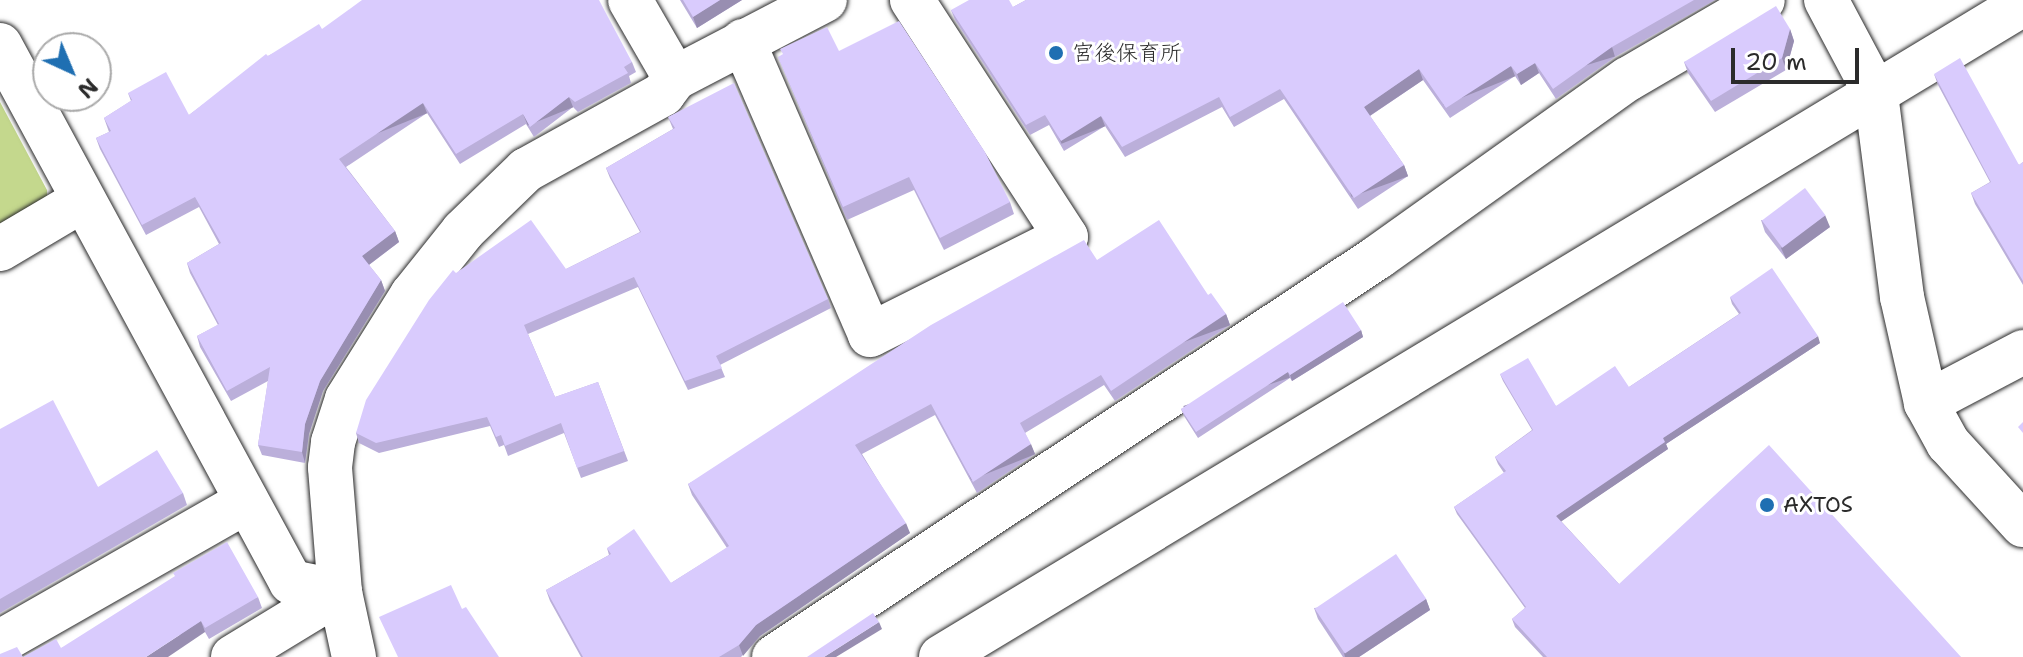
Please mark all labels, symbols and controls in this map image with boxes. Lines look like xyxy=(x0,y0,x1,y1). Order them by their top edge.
north arrow xyxy=(32,32,112,112)
scale bar xyxy=(1735,32,1863,82)
place label: 宮後保育所 xyxy=(1072,40,1182,66)
marker: 宮後保育所 xyxy=(1047,44,1065,62)
text: 20 m xyxy=(1745,46,1807,78)
text: N xyxy=(71,72,104,105)
place label: AXTOS xyxy=(1783,492,1853,518)
marker: AXTOS xyxy=(1758,496,1776,514)

